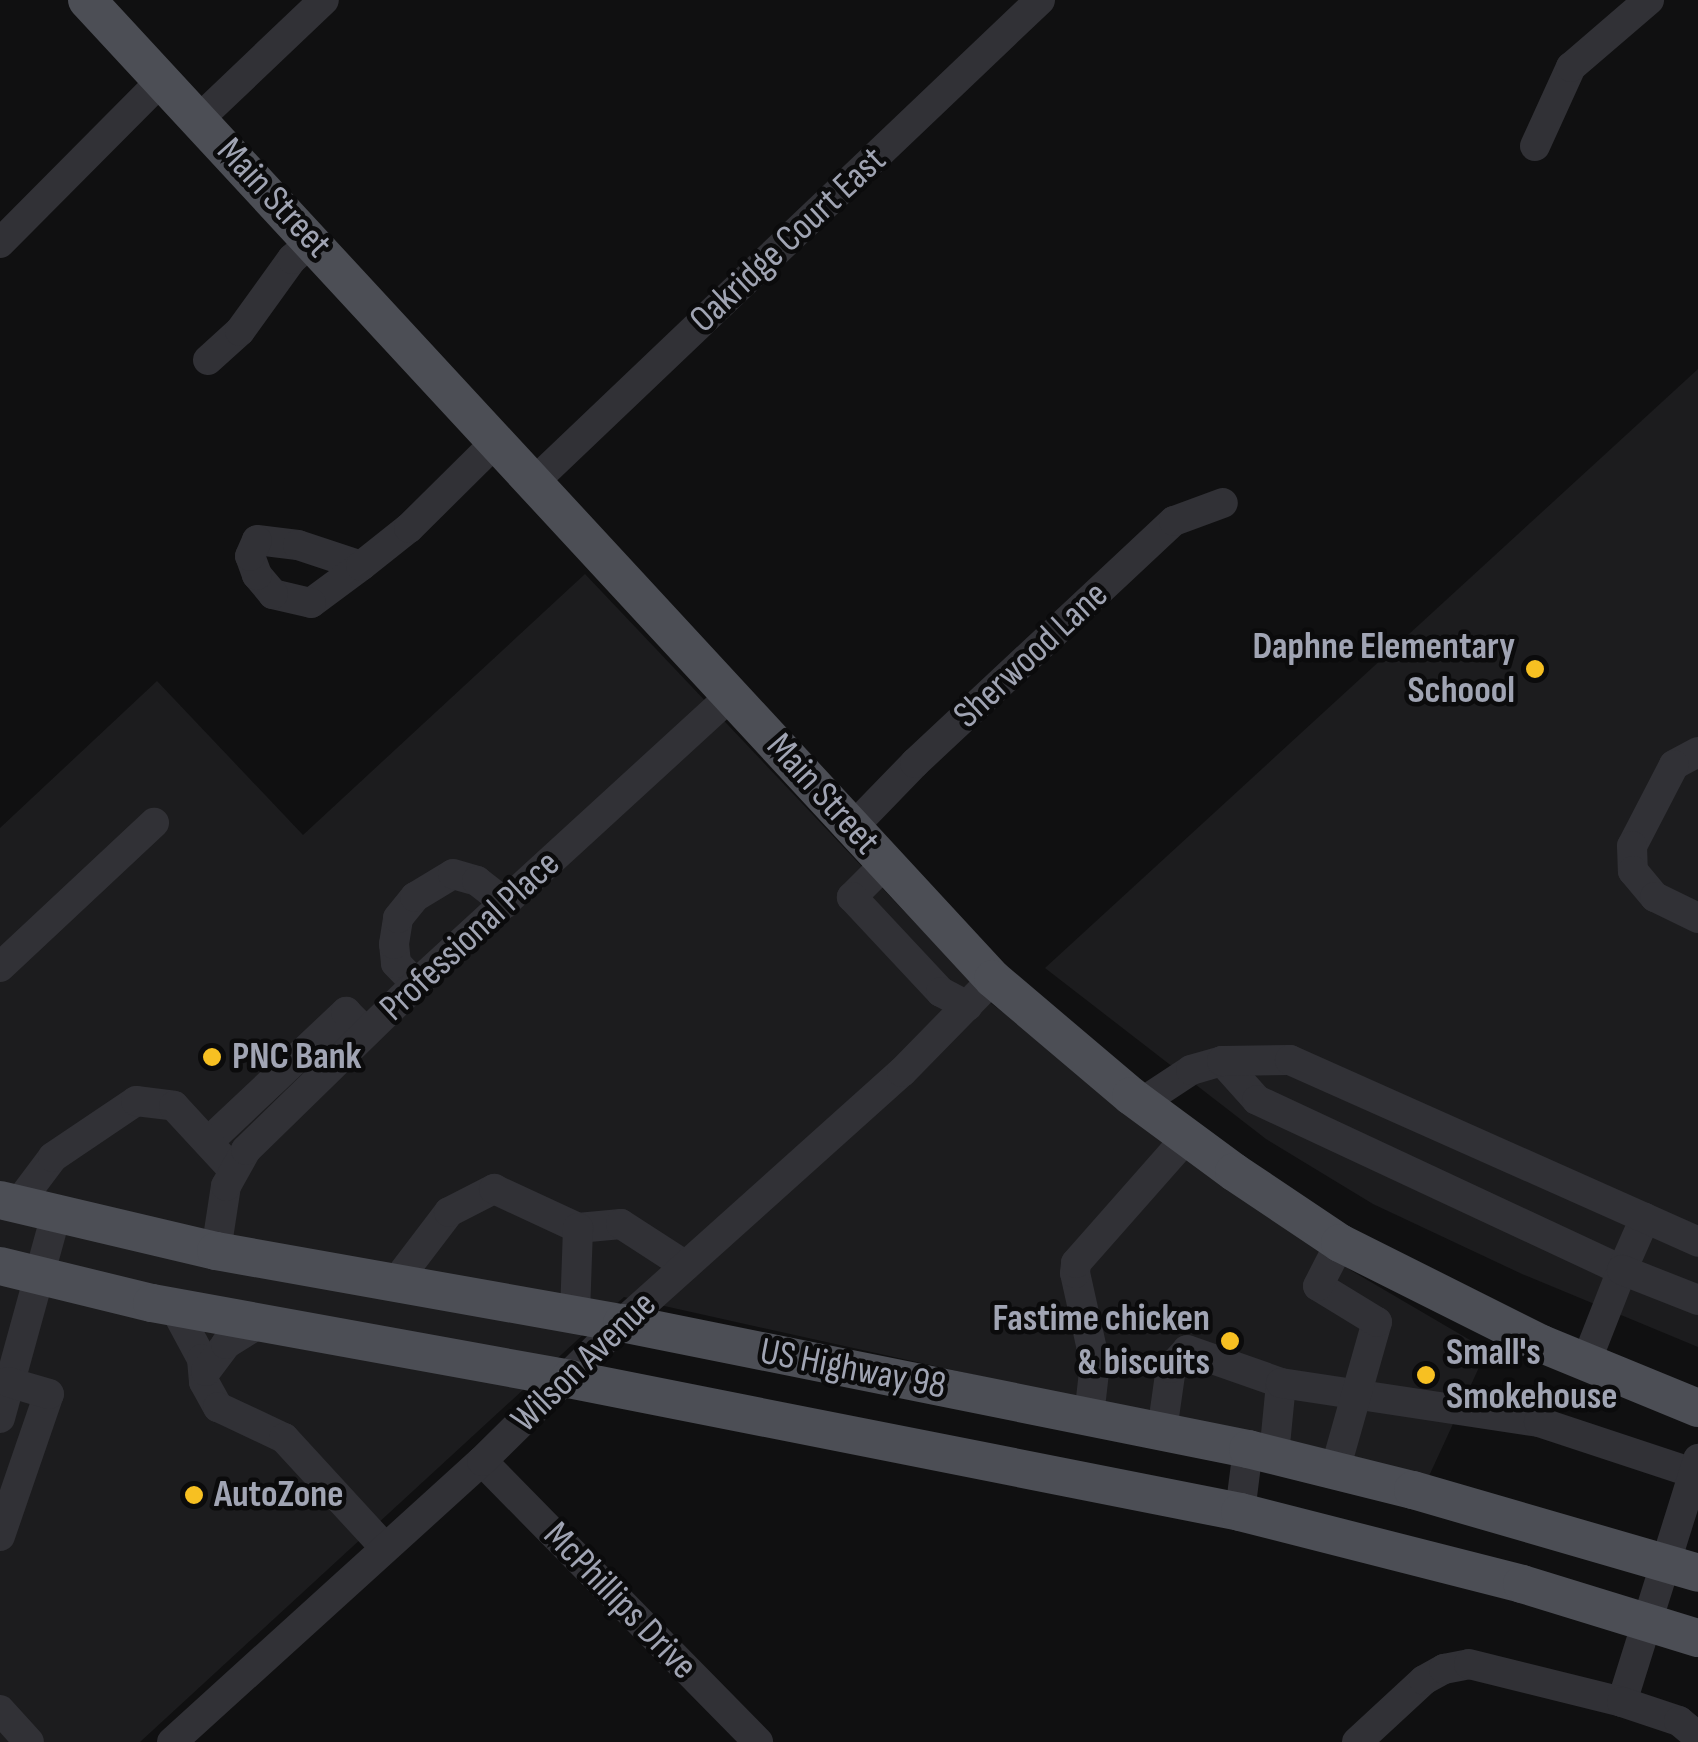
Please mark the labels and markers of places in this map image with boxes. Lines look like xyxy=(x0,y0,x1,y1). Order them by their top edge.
place label: Daphne Elementary Schoool xyxy=(1253,624,1515,714)
marker: Daphne Elementary Schoool xyxy=(1524,658,1546,680)
place label: PNC Bank xyxy=(232,1034,362,1080)
marker: PNC Bank xyxy=(201,1046,223,1068)
place label: Fastime chicken & biscuits xyxy=(993,1296,1210,1386)
marker: Fastime chicken & biscuits xyxy=(1219,1330,1241,1352)
place label: Small's Smokehouse xyxy=(1446,1330,1617,1420)
marker: Small's Smokehouse xyxy=(1415,1364,1437,1386)
place label: AutoZone xyxy=(214,1472,343,1518)
marker: AutoZone xyxy=(183,1484,205,1506)

